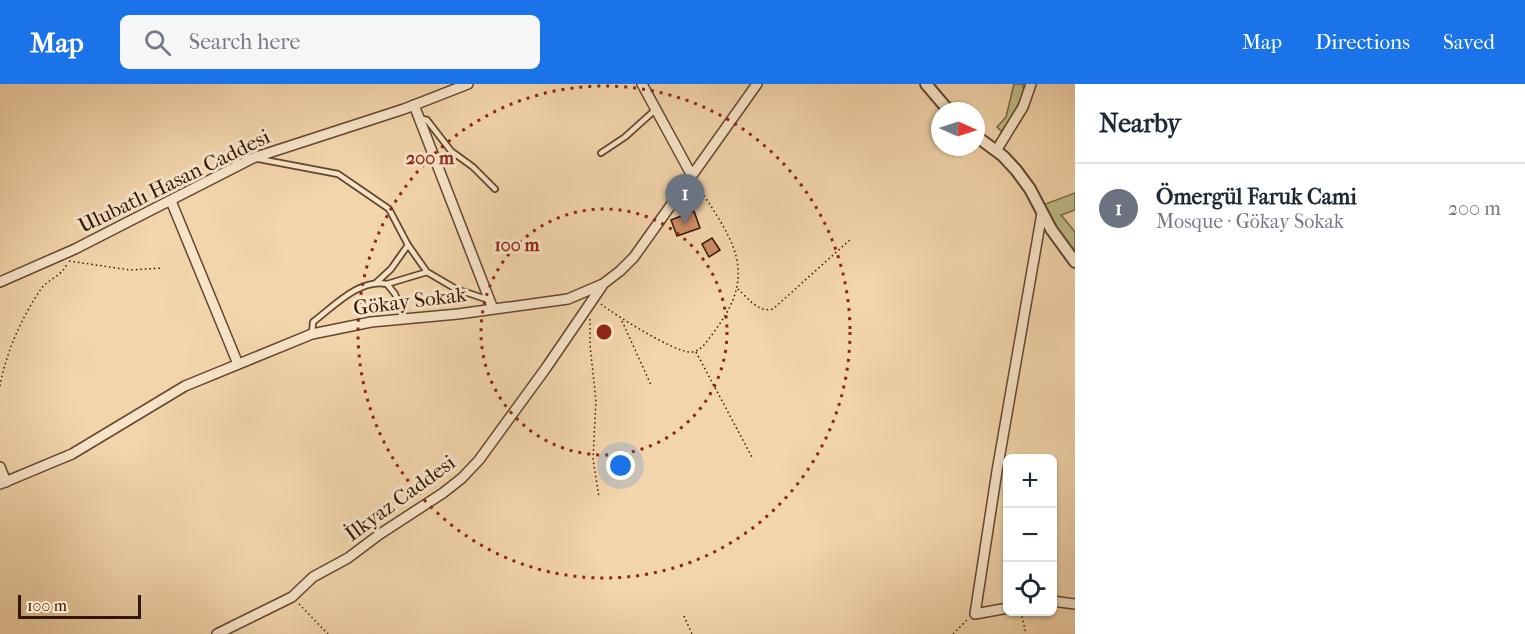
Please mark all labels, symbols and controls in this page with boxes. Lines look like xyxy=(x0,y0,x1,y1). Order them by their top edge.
search box xyxy=(120,15,540,69)
text: Map xyxy=(30,26,84,59)
icon: search xyxy=(141,26,174,59)
text: Search here xyxy=(189,29,300,55)
text: Map xyxy=(1242,30,1282,54)
text: Directions xyxy=(1315,30,1410,54)
text: Saved xyxy=(1443,30,1495,54)
north arrow xyxy=(931,102,985,156)
text: Nearby xyxy=(1099,108,1181,139)
street label: Ulubatlı Hasan Caddesi xyxy=(74,124,274,238)
text: 200 m xyxy=(406,148,455,169)
pin: 1 xyxy=(666,174,704,224)
text: Ömergül Faruk Cami xyxy=(1156,184,1357,210)
text: 1 xyxy=(1115,197,1122,220)
text: 200 m xyxy=(1448,197,1501,220)
text: Mosque · Gökay Sokak xyxy=(1156,210,1344,233)
text: 100 m xyxy=(494,235,541,256)
street label: Gökay Sokak xyxy=(352,282,468,320)
centre of rings xyxy=(594,322,614,342)
street label: İlkyaz Caddesi xyxy=(340,450,460,546)
your location xyxy=(606,451,635,480)
map controls xyxy=(1003,454,1057,616)
button: + xyxy=(1003,454,1057,508)
button: − xyxy=(1003,508,1057,562)
button: locate xyxy=(1003,562,1057,616)
scale bar xyxy=(18,592,141,620)
text: 100 m xyxy=(27,596,67,615)

